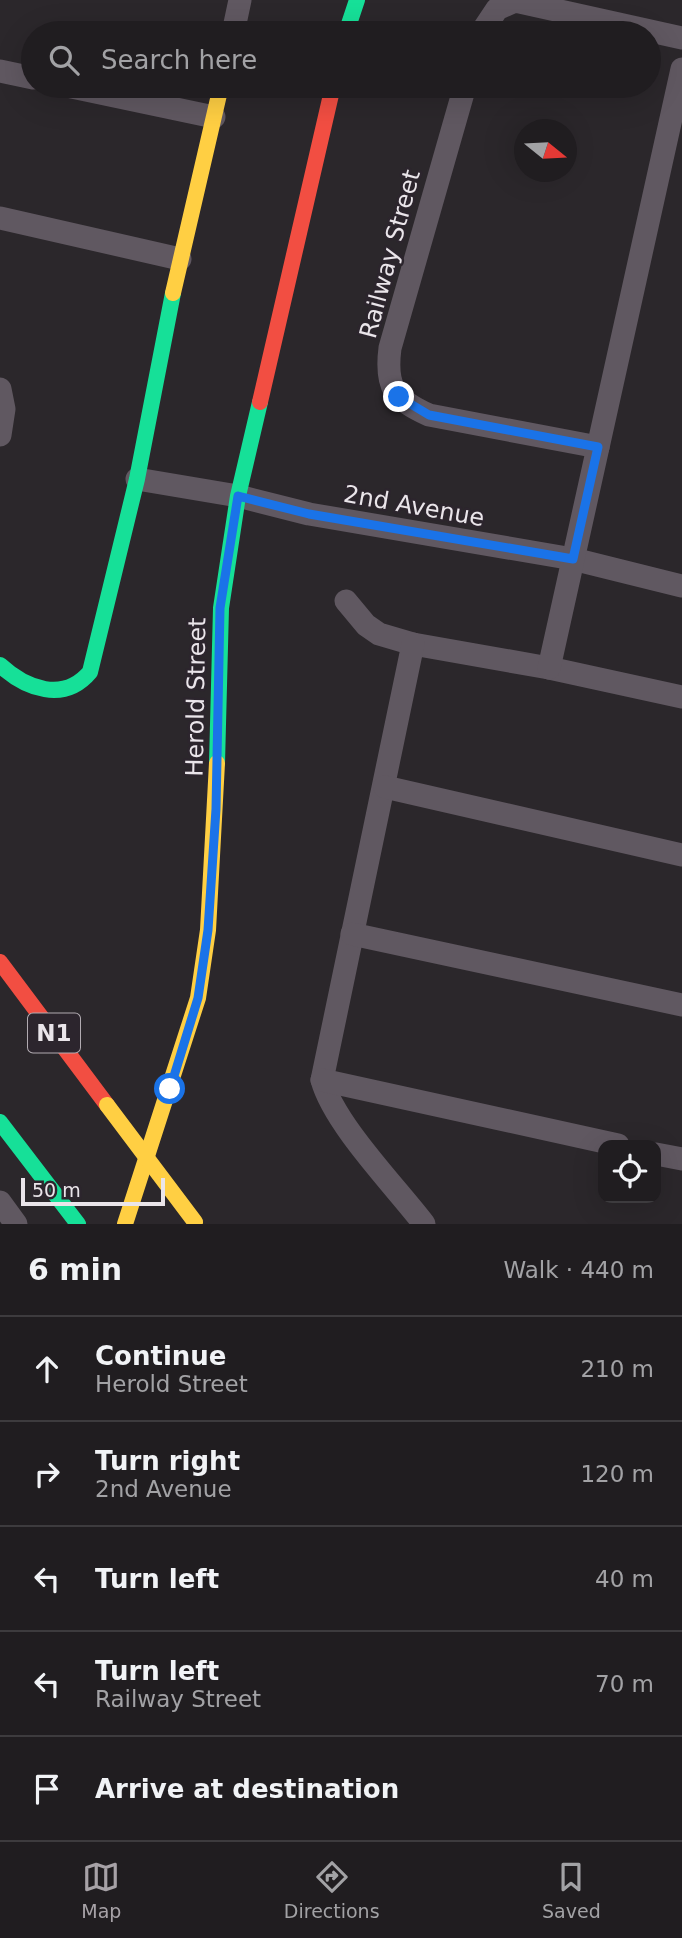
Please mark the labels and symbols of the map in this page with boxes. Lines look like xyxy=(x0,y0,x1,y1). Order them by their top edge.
north arrow xyxy=(514,119,577,182)
street label: Railway Street xyxy=(354,167,426,341)
route end xyxy=(383,381,414,412)
street label: 2nd Avenue xyxy=(341,480,487,532)
street label: Herold Street xyxy=(181,617,211,777)
road number: N1 xyxy=(28,1014,80,1052)
route start xyxy=(154,1073,185,1104)
scale bar xyxy=(21,1175,164,1207)

